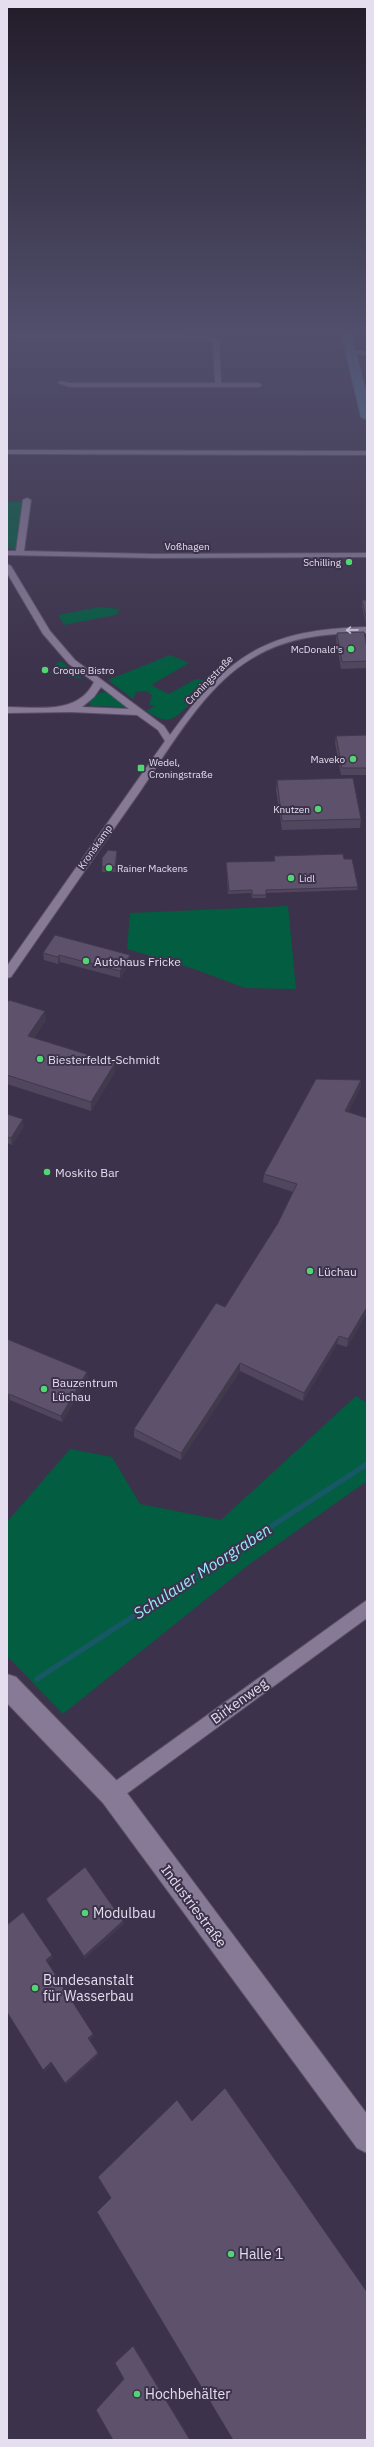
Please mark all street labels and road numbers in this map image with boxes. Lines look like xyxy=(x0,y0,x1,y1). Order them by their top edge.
street label: Voßhagen xyxy=(164,540,210,553)
street label: Croningstraße xyxy=(182,652,236,707)
street label: Kronskamp xyxy=(75,822,115,872)
street label: Birkenweg xyxy=(207,1674,272,1728)
street label: Industriestraße xyxy=(157,1861,231,1951)

